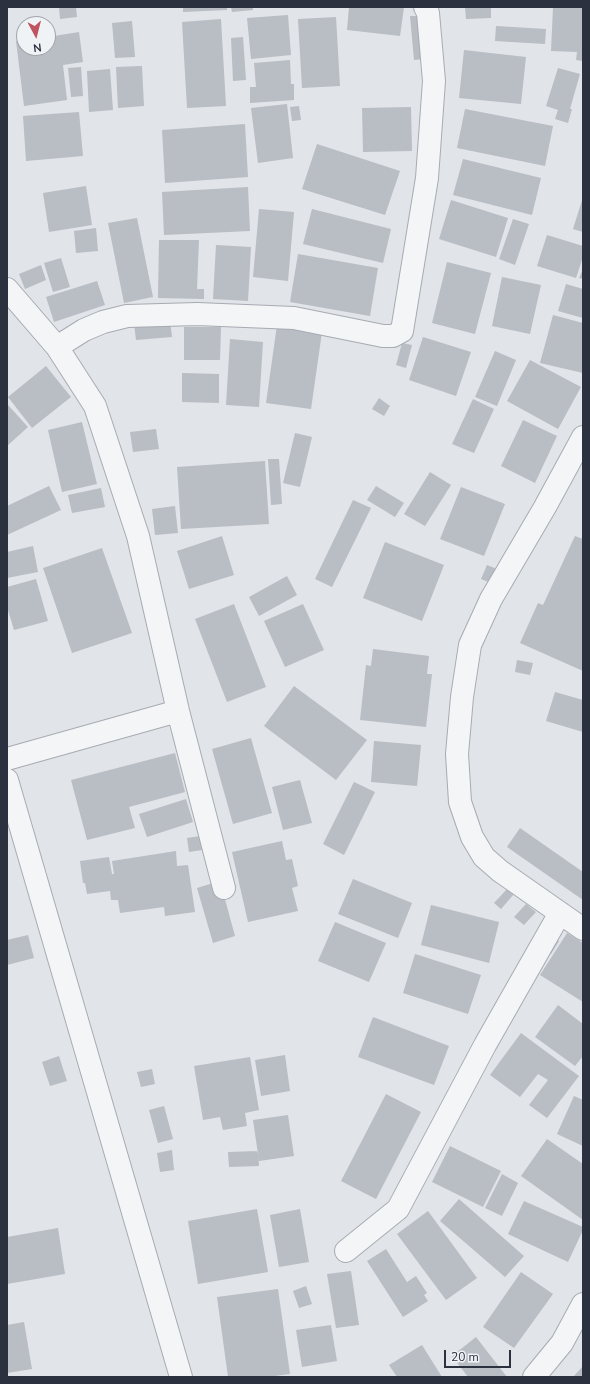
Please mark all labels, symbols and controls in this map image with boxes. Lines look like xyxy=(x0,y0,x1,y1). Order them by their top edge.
north arrow xyxy=(16,16,56,56)
text: N xyxy=(32,39,42,55)
scale bar xyxy=(446,1342,513,1368)
text: 20 m xyxy=(451,1349,479,1365)

